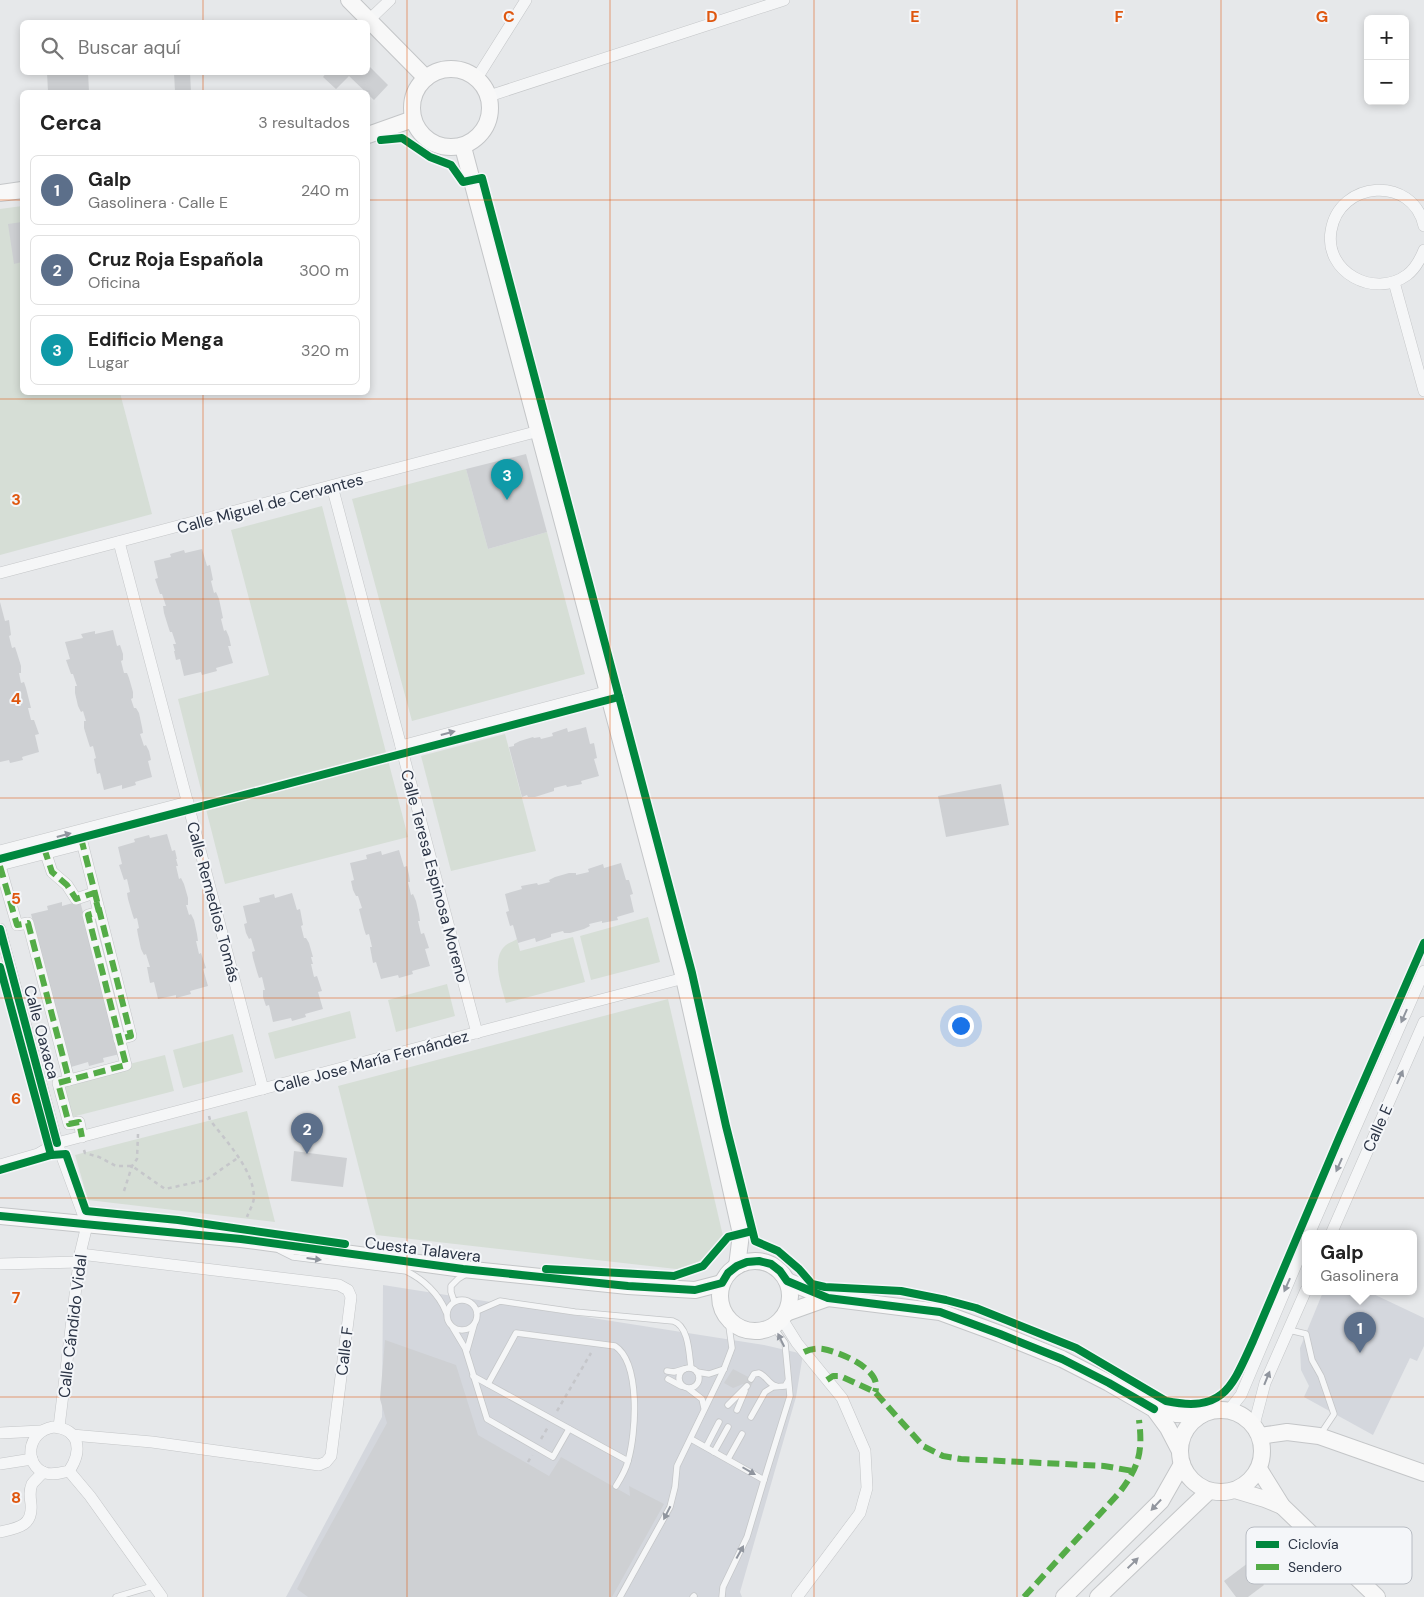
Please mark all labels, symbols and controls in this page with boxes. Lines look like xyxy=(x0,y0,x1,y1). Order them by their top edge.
text: C xyxy=(503,6,515,27)
text: D xyxy=(706,6,718,27)
text: E xyxy=(910,6,920,27)
text: F xyxy=(1115,6,1124,27)
text: G xyxy=(1316,6,1328,27)
map controls xyxy=(1364,15,1409,105)
button: + xyxy=(1364,15,1409,60)
search box xyxy=(20,20,370,75)
icon: search xyxy=(38,34,66,62)
text: Buscar aquí xyxy=(78,35,181,60)
button: − xyxy=(1364,60,1409,105)
text: Cerca xyxy=(40,109,102,137)
text: 3 resultados xyxy=(258,112,350,133)
text: Galp xyxy=(88,167,131,192)
text: 1 xyxy=(54,180,60,201)
text: 240 m xyxy=(301,180,349,201)
text: Gasolinera · Calle E xyxy=(88,192,228,213)
text: Cruz Roja Española xyxy=(88,247,263,272)
text: 2 xyxy=(52,260,62,281)
text: 300 m xyxy=(299,260,349,281)
text: Oficina xyxy=(88,272,140,293)
text: Edificio Menga xyxy=(88,327,224,352)
text: 3 xyxy=(52,340,62,361)
text: 320 m xyxy=(301,340,349,361)
text: Lugar xyxy=(88,352,129,373)
pin: 3 xyxy=(491,459,523,500)
street label: Calle Miguel de Cervantes xyxy=(175,469,366,538)
text: 3 xyxy=(11,489,21,510)
text: 4 xyxy=(11,688,21,709)
one-way arrow xyxy=(441,729,456,737)
street label: Calle Teresa Espinosa Moreno xyxy=(396,767,473,985)
street label: Calle Remedios Tomás xyxy=(182,819,245,985)
one-way arrow xyxy=(57,830,72,838)
text: 5 xyxy=(11,888,21,909)
street label: Calle Oaxaca xyxy=(19,983,64,1081)
one-way arrow xyxy=(1400,1009,1408,1023)
your location xyxy=(948,1013,974,1039)
street label: Calle Jose María Fernández xyxy=(271,1025,471,1098)
one-way arrow xyxy=(1396,1070,1404,1084)
text: 6 xyxy=(11,1088,21,1109)
street label: Calle E xyxy=(1358,1101,1397,1155)
pin: 2 xyxy=(291,1113,323,1154)
one-way arrow xyxy=(1335,1158,1343,1172)
popup xyxy=(1302,1230,1417,1295)
street label: Cuesta Talavera xyxy=(364,1232,482,1267)
text: Galp xyxy=(1320,1240,1364,1265)
street label: Calle Cándido Vidal xyxy=(53,1253,92,1399)
one-way arrow xyxy=(307,1255,323,1263)
text: Gasolinera xyxy=(1320,1265,1399,1286)
one-way arrow xyxy=(1282,1278,1290,1292)
text: 7 xyxy=(12,1287,21,1308)
pin: 1 xyxy=(1344,1312,1376,1353)
street label: Calle F xyxy=(331,1325,358,1377)
one-way arrow xyxy=(777,1333,785,1347)
one-way arrow xyxy=(1264,1371,1272,1385)
one-way arrow xyxy=(742,1467,755,1476)
text: 8 xyxy=(11,1487,21,1508)
one-way arrow xyxy=(1150,1499,1162,1511)
one-way arrow xyxy=(663,1506,671,1520)
legend xyxy=(1246,1527,1412,1584)
text: Ciclovía xyxy=(1288,1535,1339,1553)
one-way arrow xyxy=(736,1545,744,1560)
one-way arrow xyxy=(1126,1557,1138,1569)
text: Sendero xyxy=(1288,1558,1342,1576)

